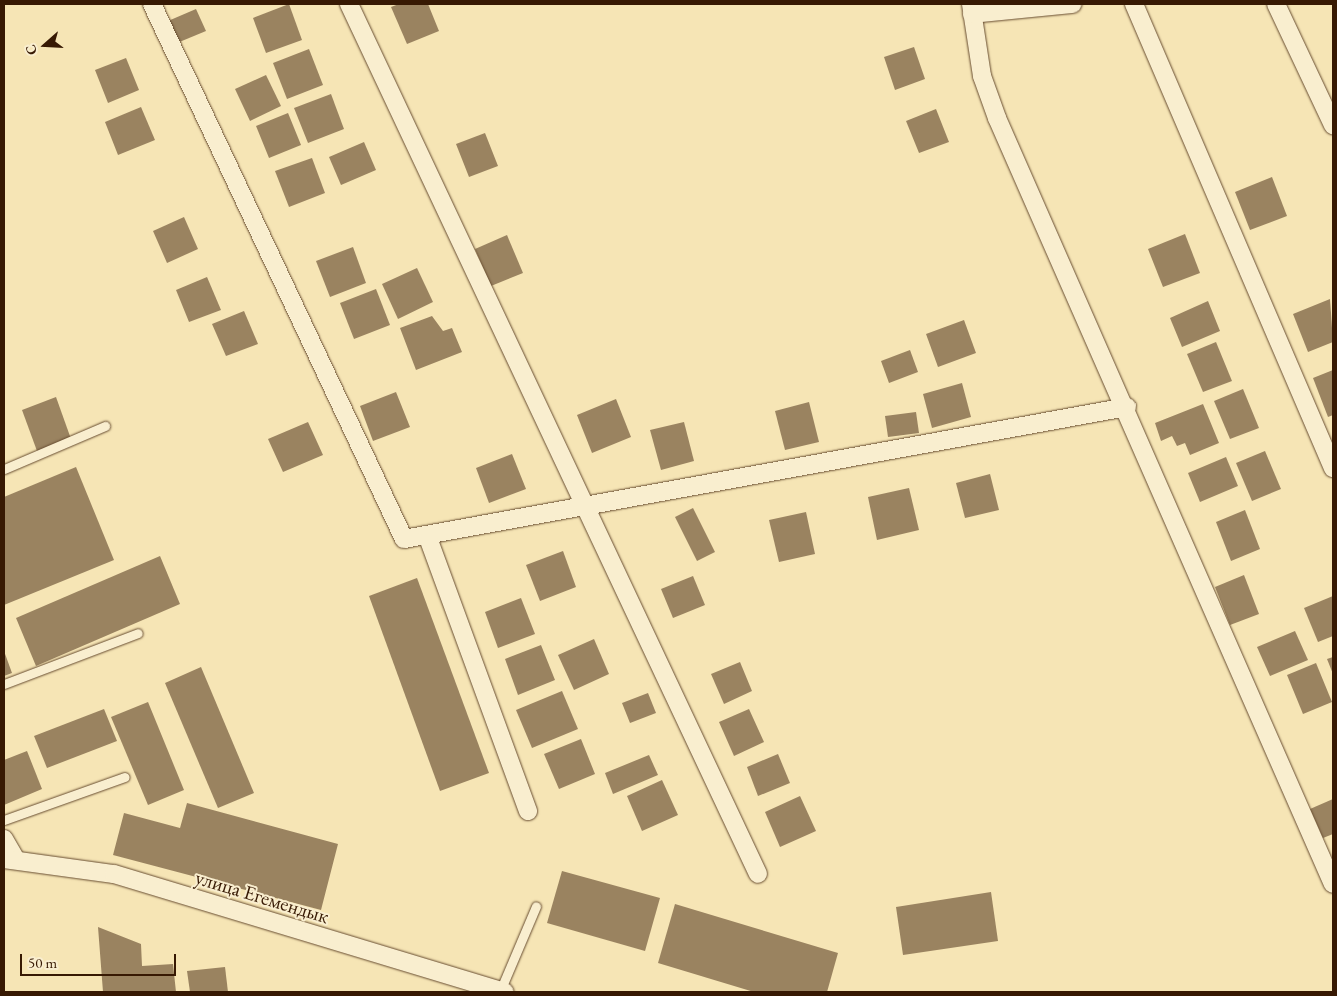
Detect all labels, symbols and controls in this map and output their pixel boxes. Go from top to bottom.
north arrow [20,20,70,70]
text: С [21,42,41,58]
street label: улица Егемендык [192,865,332,929]
scale bar [22,944,179,976]
text: 50 m [28,953,57,972]

